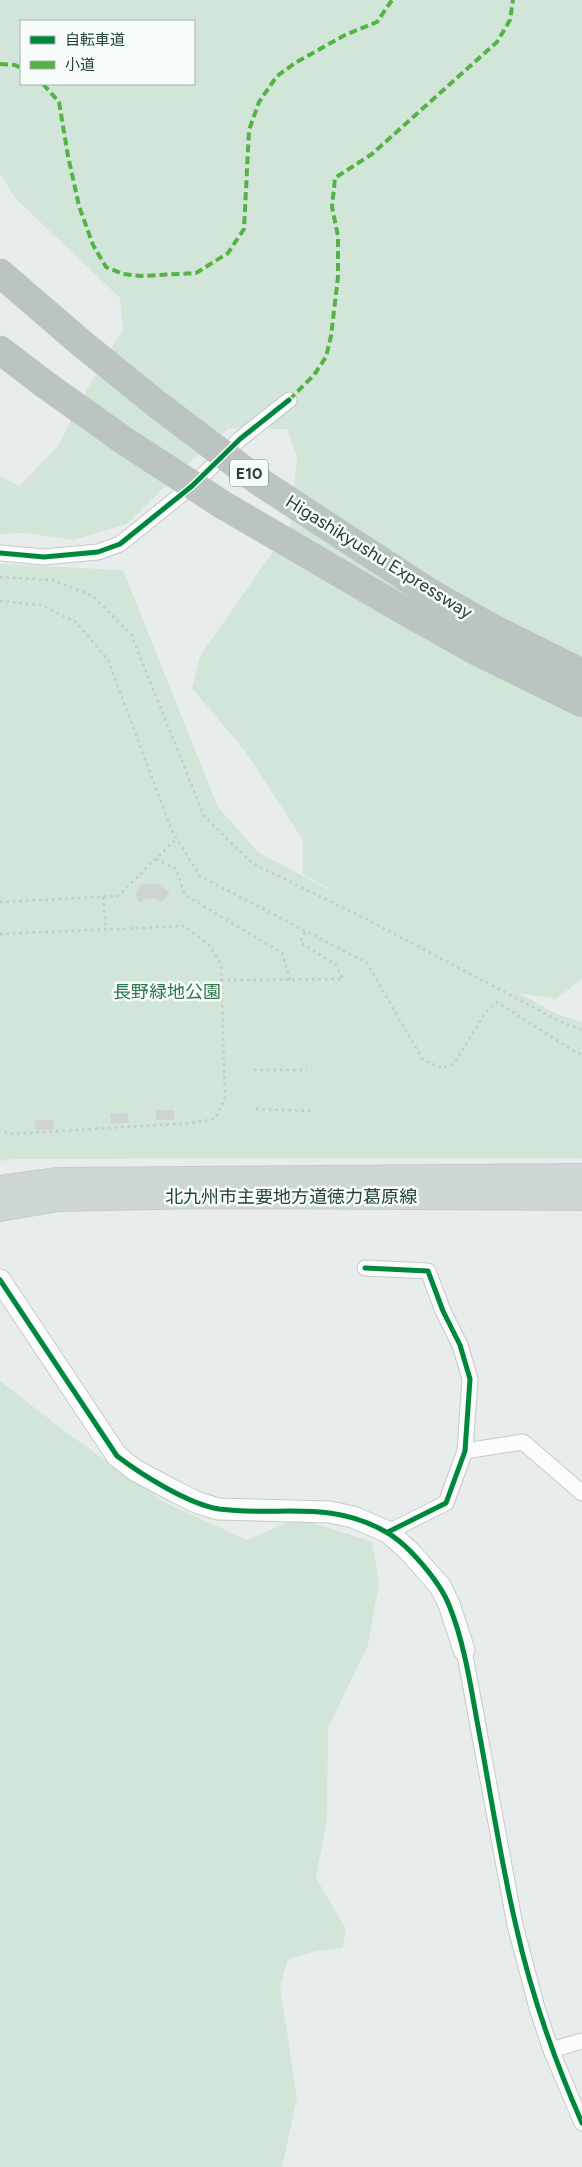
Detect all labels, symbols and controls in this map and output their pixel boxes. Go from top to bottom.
legend [20,20,195,85]
text: 自転車道 [65,31,125,49]
text: 小道 [65,56,95,74]
road number: E10 [230,459,268,486]
street label: Higashikyushu Expressway [282,490,477,624]
park label: 長野緑地公園 [113,981,221,1003]
street label: 北九州市主要地方道徳力葛原線 [165,1186,417,1208]

